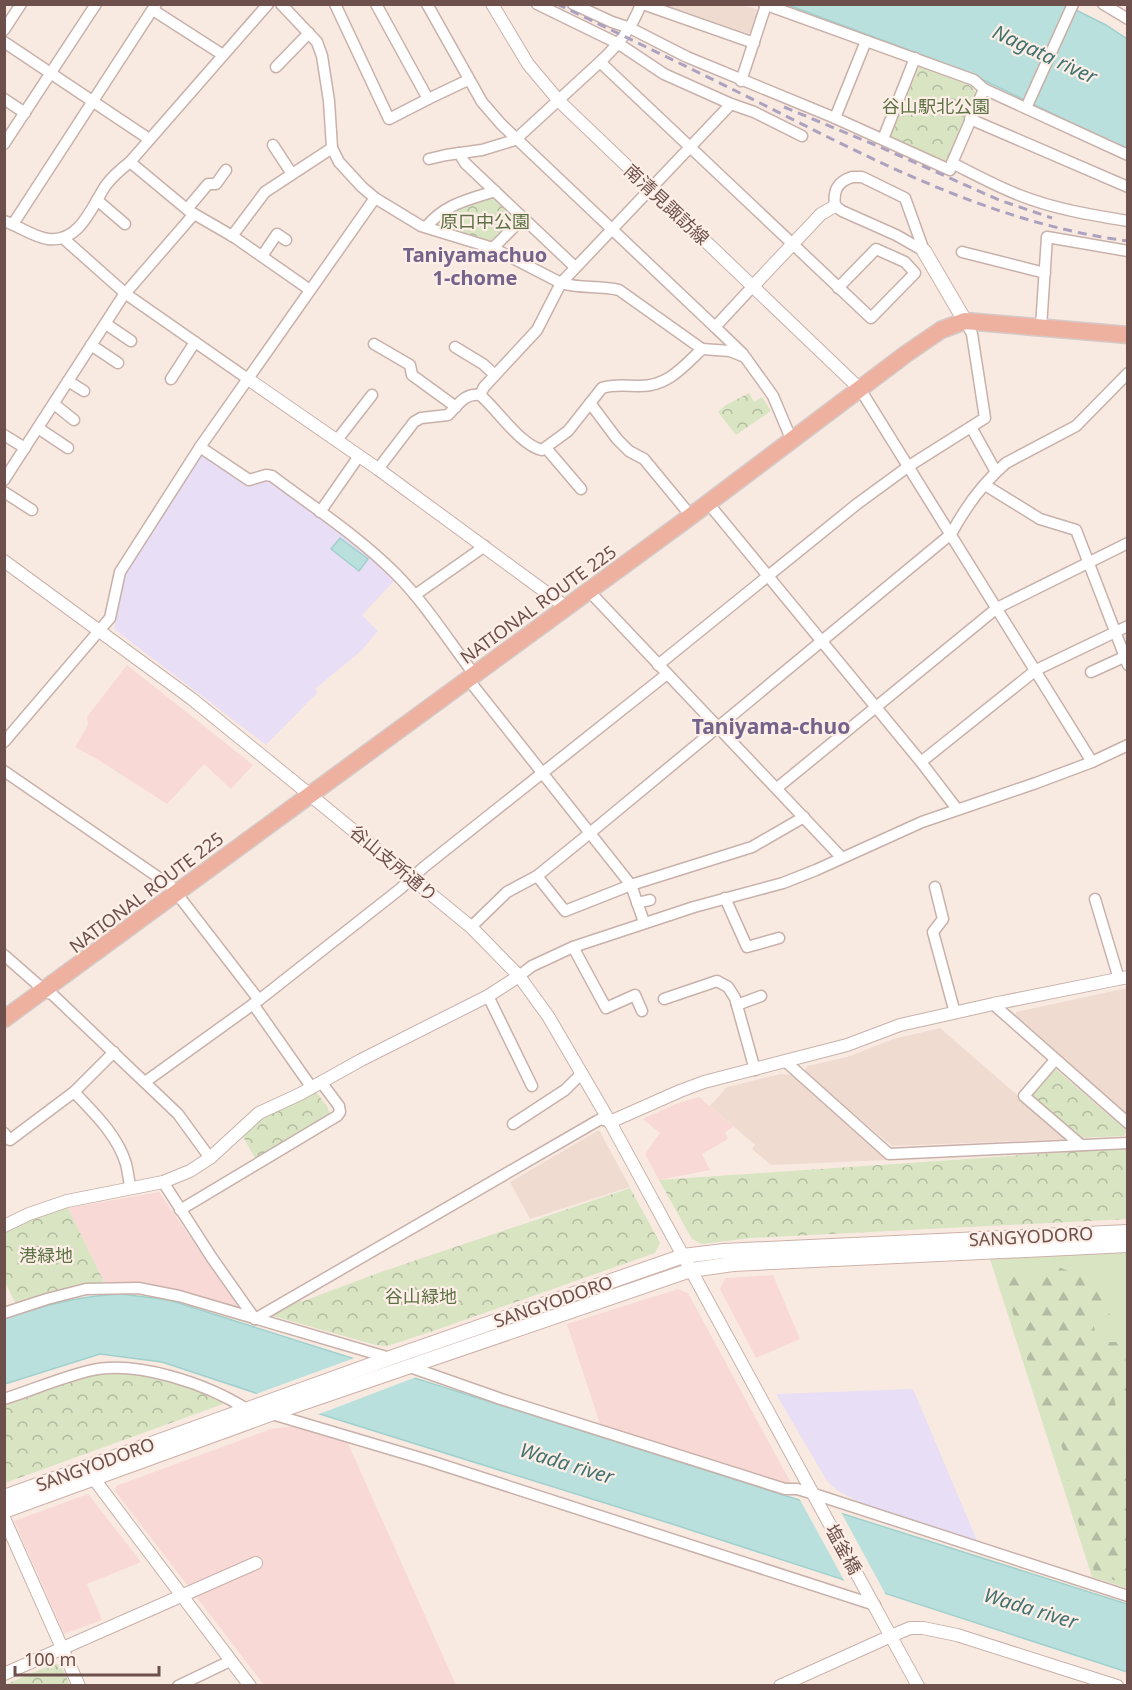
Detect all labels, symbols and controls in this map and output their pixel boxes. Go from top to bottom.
water label: Nagata river [989,18,1102,90]
park label: 谷山駅北公園 [882,94,990,118]
street label: 南清見諏訪線 [619,158,715,250]
park label: 原口中公園 [440,209,530,233]
district label: Taniyamachuo 1-chome [403,241,547,291]
street label: NATIONAL ROUTE 225 [455,539,621,669]
district label: Taniyama-chuo [692,712,850,740]
street label: 谷山支所通り [345,819,443,907]
street label: NATIONAL ROUTE 225 [64,826,228,958]
street label: SANGYODORO [968,1221,1094,1251]
park label: 港緑地 [19,1243,73,1267]
street label: SANGYODORO [490,1269,616,1333]
park label: 谷山緑地 [385,1284,457,1308]
street label: SANGYODORO [32,1431,158,1497]
water label: Wada river [517,1436,618,1490]
street label: 塩釜橋 [820,1520,868,1578]
water label: Wada river [981,1581,1082,1635]
scale bar [15,1639,159,1677]
text: 100 m [24,1647,76,1671]

